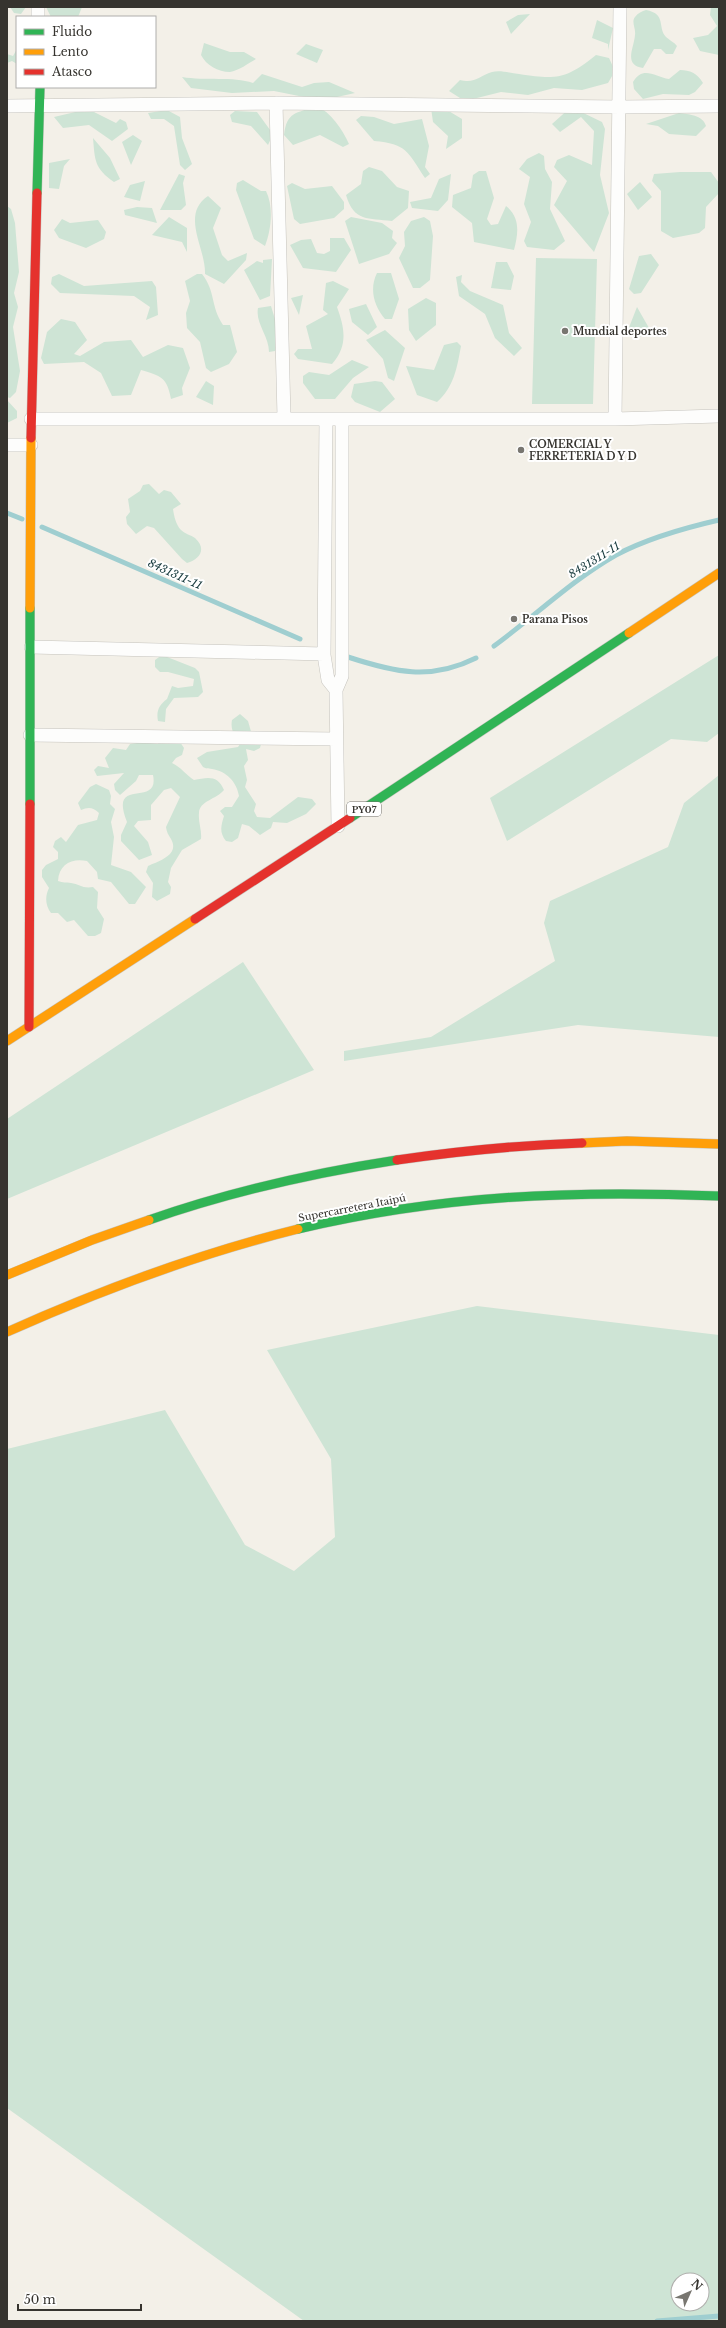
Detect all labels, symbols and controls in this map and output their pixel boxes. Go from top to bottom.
legend [16,16,156,88]
text: Fluido [52,24,92,39]
text: Lento [52,44,88,59]
text: Atasco [51,64,92,79]
place label: Mundial deportes [573,325,667,338]
marker: Mundial deportes [560,326,570,336]
place label: COMERCIAL Y FERRETERIA D Y D [529,438,637,463]
marker: COMERCIAL Y FERRETERIA D Y D [516,445,526,455]
water label: 8431311-11 [566,539,622,581]
water label: 8431311-11 [146,556,204,592]
place label: Parana Pisos [522,613,588,626]
marker: Parana Pisos [509,614,519,624]
road number: PY07 [347,802,381,816]
street label: Supercarretera Itaipú [297,1191,407,1225]
north arrow [670,2272,710,2312]
text: N [688,2276,706,2294]
scale bar [18,2286,141,2312]
text: 50 m [24,2292,56,2307]

